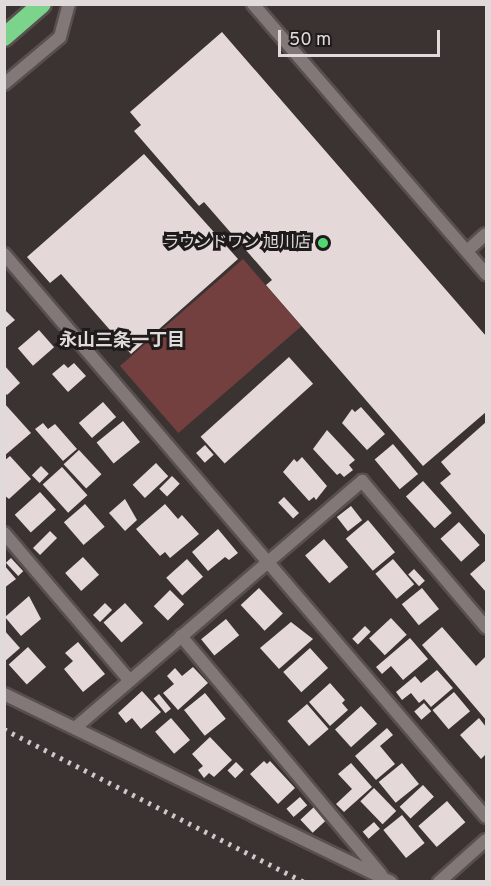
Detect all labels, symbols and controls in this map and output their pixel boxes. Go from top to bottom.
scale bar [281,18,443,56]
text: 50 m [289,29,331,52]
place label: ラウンドワン 旭川店 [163,233,311,253]
marker: ラウンドワン 旭川店 [316,236,330,250]
district label: 永山三条一丁目 [59,331,185,353]

